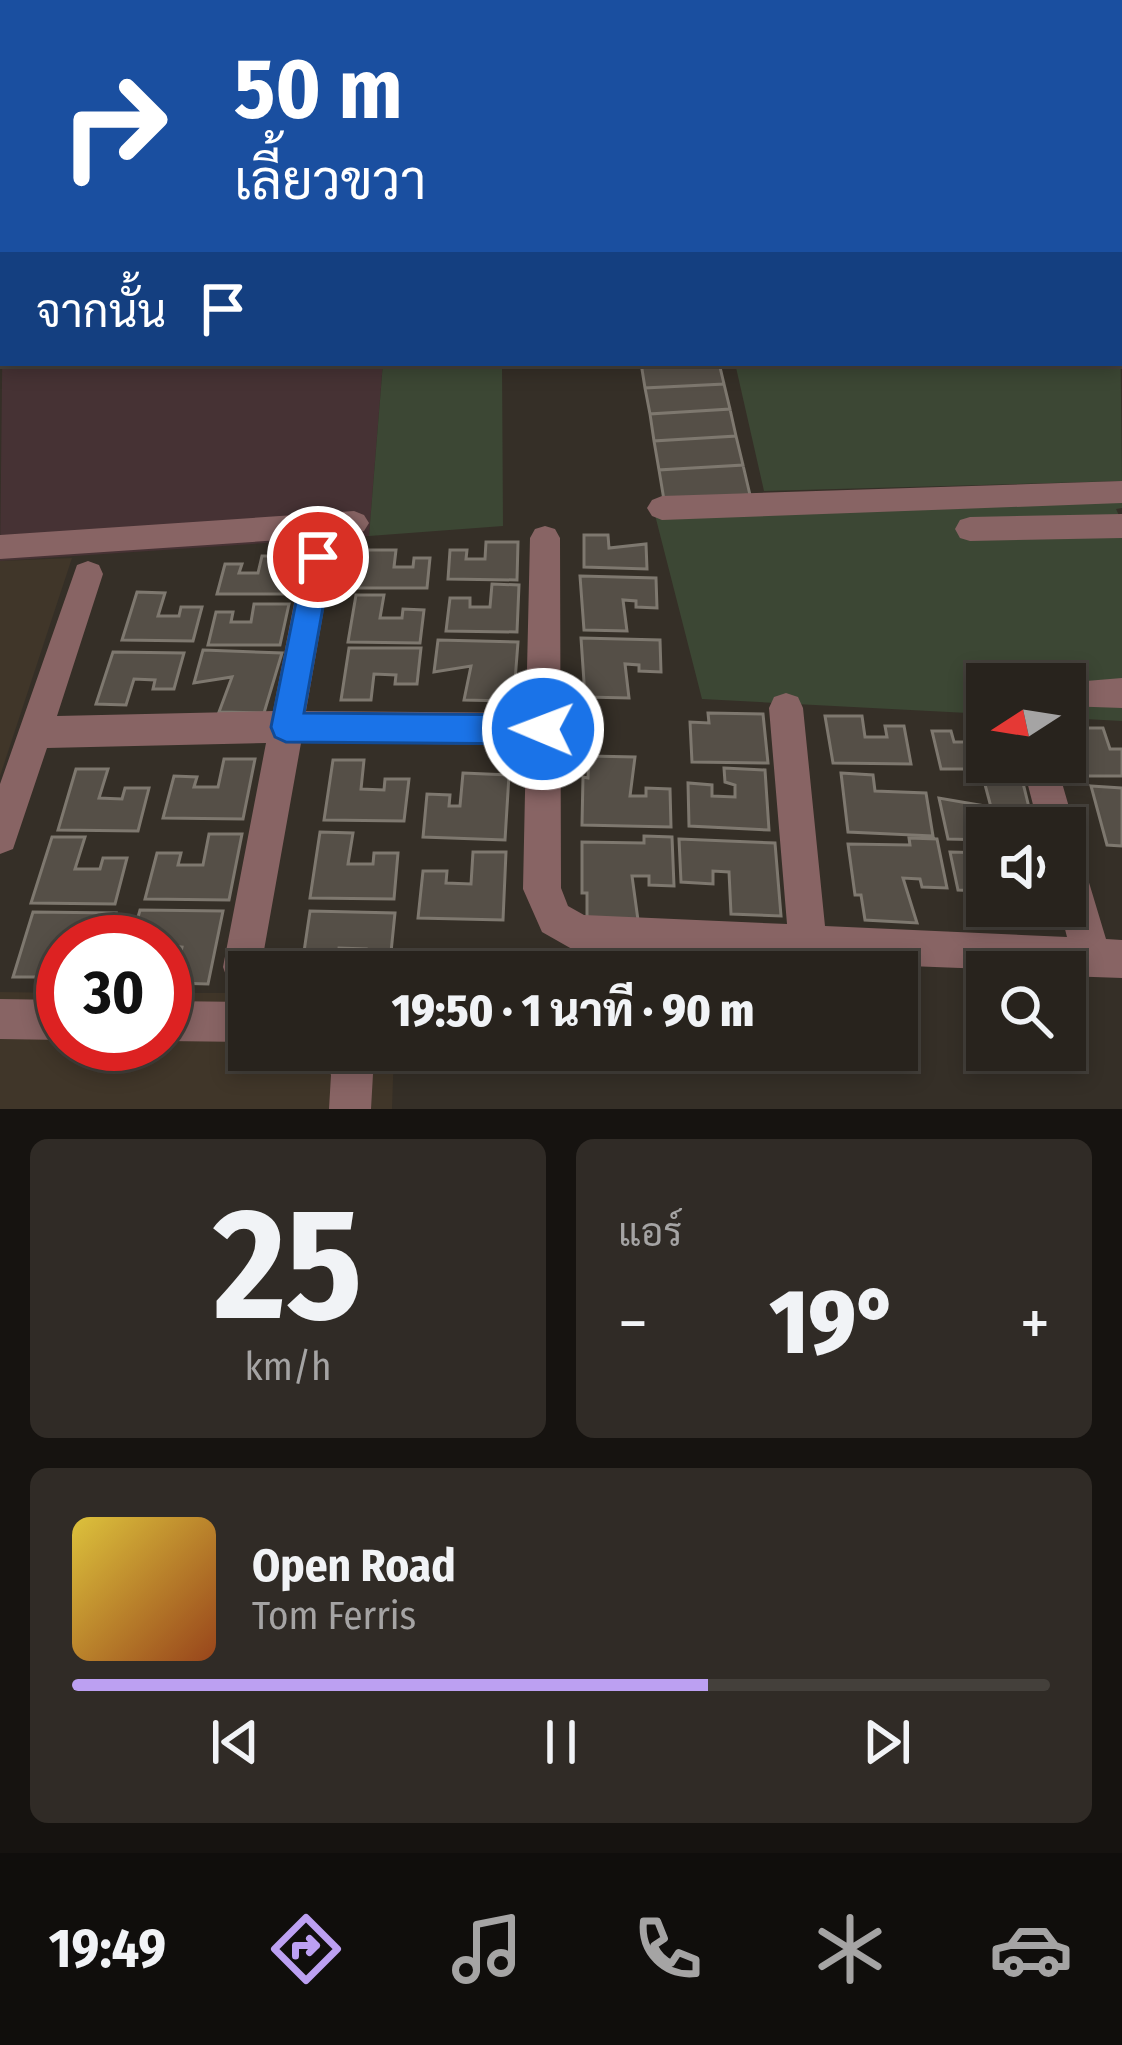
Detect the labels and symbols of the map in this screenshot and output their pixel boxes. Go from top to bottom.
pin [267,506,369,608]
north arrow [966,663,1086,783]
position arrow [480,666,606,792]
speed limit sign: 30 [36,915,192,1071]

